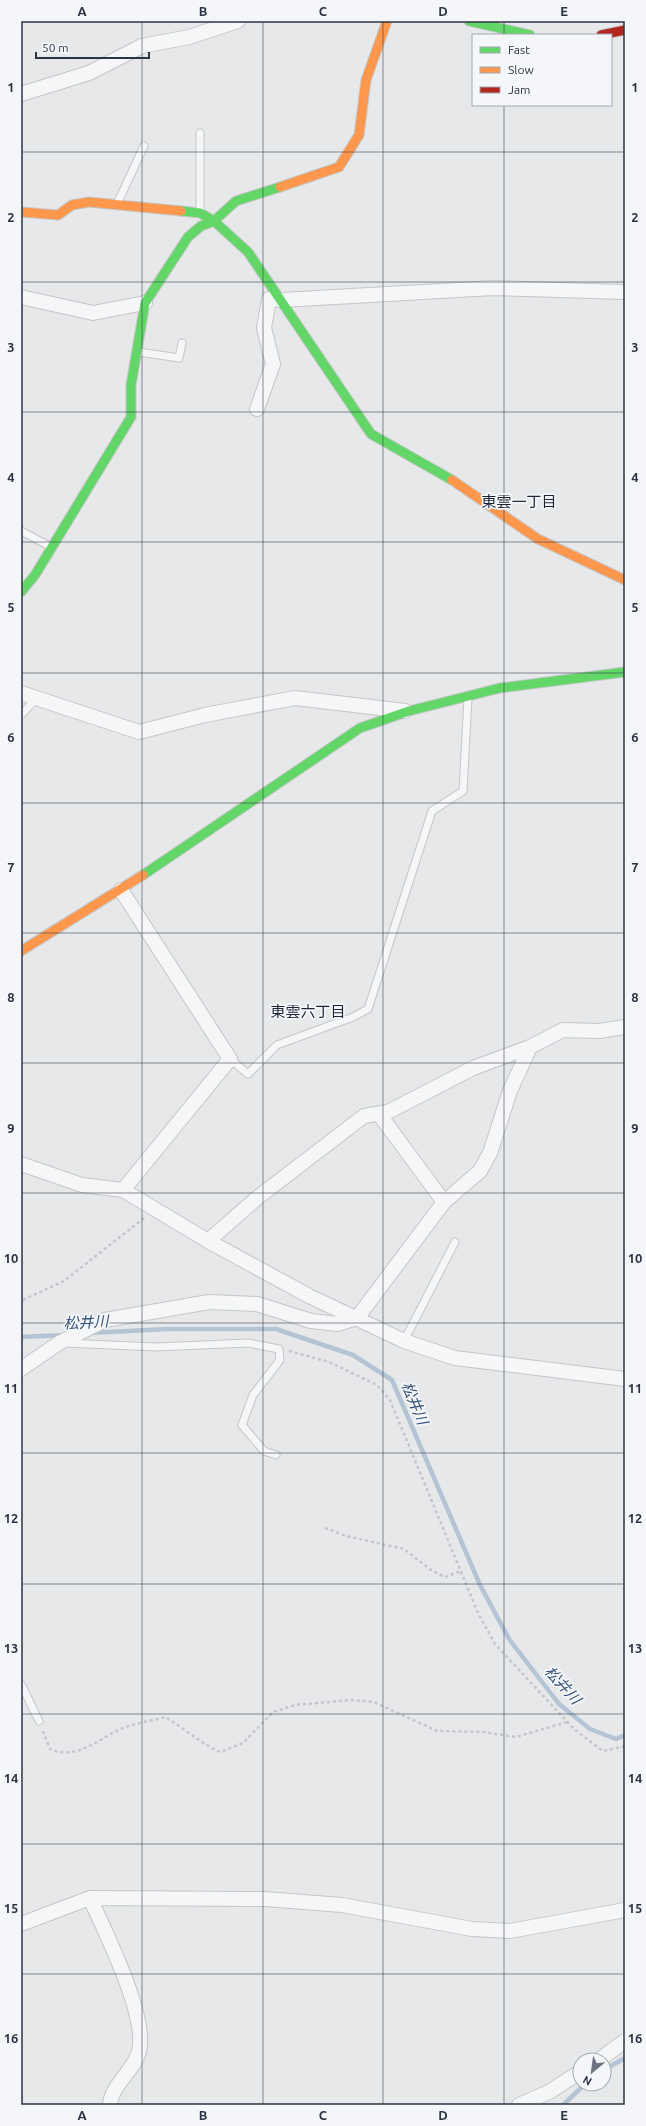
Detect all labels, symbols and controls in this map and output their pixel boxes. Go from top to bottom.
text: A [77,4,87,18]
text: B [199,4,208,18]
text: C [319,4,328,18]
text: D [438,4,448,18]
text: E [560,4,568,18]
scale bar [36,34,149,60]
legend [472,34,612,106]
text: 50 m [42,41,69,54]
text: Fast [508,43,530,56]
text: Slow [508,63,534,76]
text: 1 [7,80,15,94]
text: 1 [631,80,639,94]
text: Jam [508,83,530,96]
text: 2 [7,210,15,224]
text: 2 [631,210,639,224]
text: 3 [7,340,15,354]
text: 3 [631,340,639,354]
text: 4 [7,470,15,484]
text: 4 [631,470,639,484]
district label: 東雲一丁目 [481,493,557,510]
text: 5 [7,600,15,614]
text: 5 [631,600,639,614]
text: 6 [7,730,15,744]
text: 6 [631,730,639,744]
text: 7 [7,860,15,874]
text: 7 [631,860,639,874]
text: 8 [7,990,15,1004]
text: 8 [631,990,639,1004]
district label: 東雲六丁目 [270,1003,346,1020]
text: 9 [7,1121,15,1135]
text: 9 [631,1121,639,1135]
text: 10 [4,1251,18,1265]
text: 10 [628,1251,642,1265]
water label: 松井川 [63,1312,111,1332]
water label: 松井川 [398,1379,432,1429]
text: 11 [4,1381,18,1395]
text: 11 [628,1381,642,1395]
text: 12 [4,1511,18,1525]
text: 12 [628,1511,642,1525]
text: 13 [4,1641,18,1655]
text: 13 [628,1641,642,1655]
water label: 松井川 [542,1663,586,1709]
text: 14 [4,1771,18,1785]
text: 14 [628,1771,642,1785]
text: 15 [4,1901,18,1915]
text: 15 [628,1901,642,1915]
text: 16 [4,2031,18,2045]
text: 16 [628,2031,642,2045]
north arrow [572,2052,612,2092]
text: N [581,2074,594,2088]
text: A [77,2108,87,2122]
text: B [199,2108,208,2122]
text: C [319,2108,328,2122]
text: D [438,2108,448,2122]
text: E [560,2108,568,2122]

